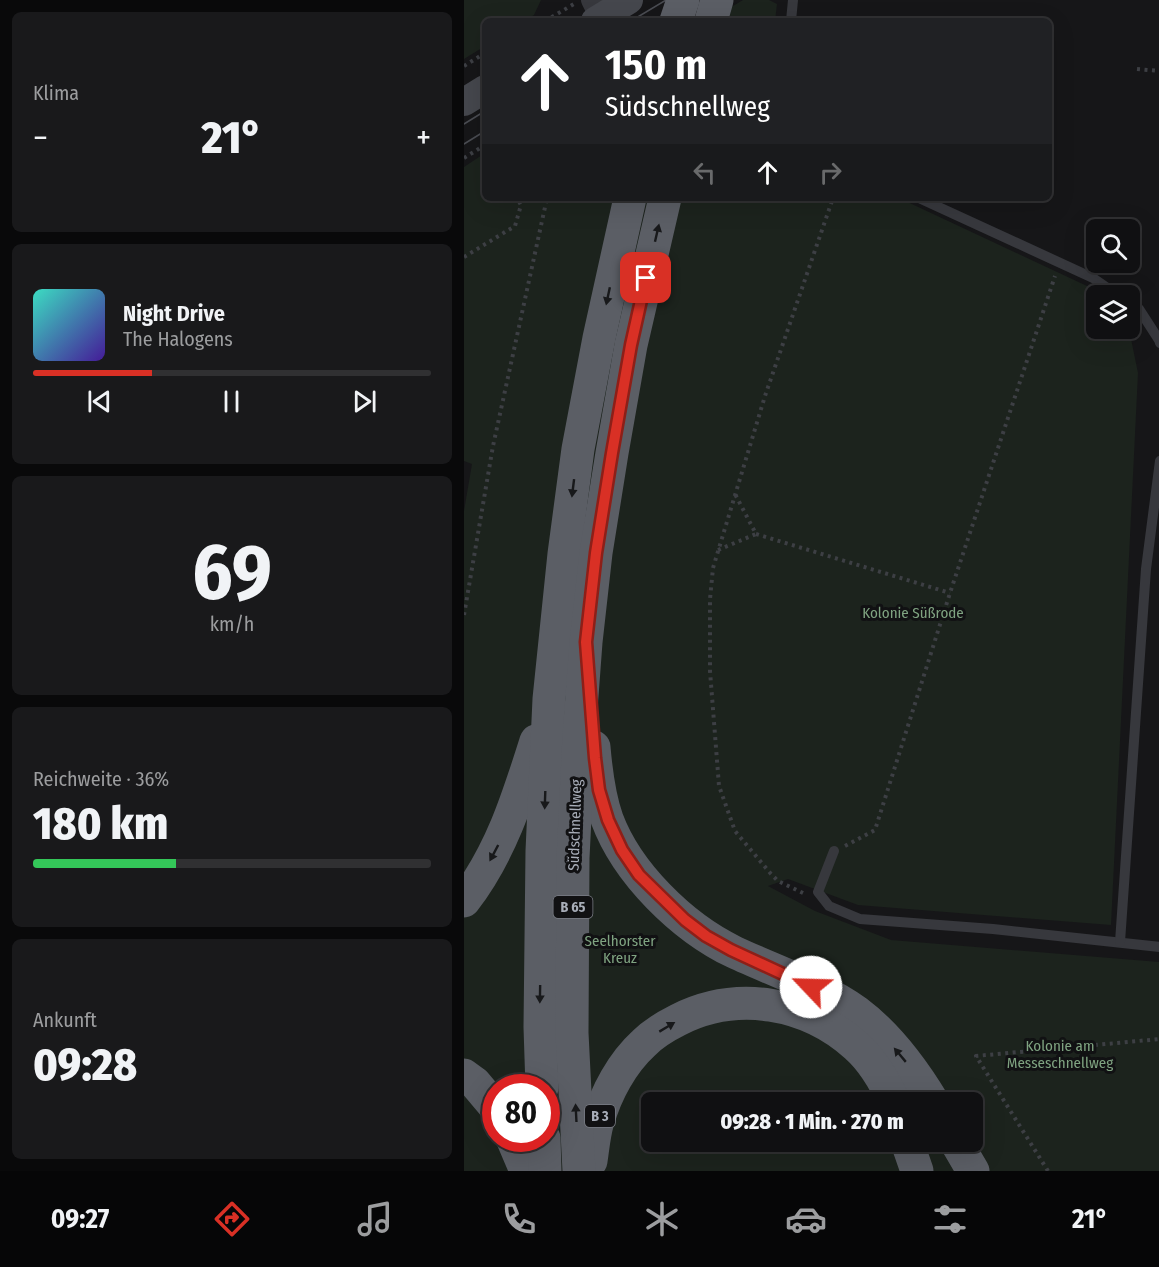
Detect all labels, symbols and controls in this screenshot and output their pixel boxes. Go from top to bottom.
text: 150 m [605,40,707,90]
icon: ahead [506,42,584,120]
text: Klima [33,81,79,105]
text: Südschnellweg [605,91,770,123]
text: 21° [201,111,262,165]
text: − [33,118,48,158]
text: + [416,118,431,158]
icon: left [688,156,721,189]
icon: ahead [751,156,784,189]
icon: right [814,156,847,189]
map controls [1086,219,1140,339]
button: search [1086,219,1140,273]
one-way arrow [652,224,662,242]
pin [620,252,671,303]
icon: arrive [629,261,662,294]
button: layers [1086,285,1140,339]
one-way arrow [602,287,612,305]
text: Night Drive [123,300,225,327]
text: The Halogens [123,327,233,351]
icon: previous [83,385,116,418]
icon: pause [215,385,248,418]
icon: next [348,385,381,418]
one-way arrow [568,478,577,497]
text: 69 [192,526,272,620]
park label: Kolonie Süßrode [862,604,964,622]
text: km/h [210,612,254,636]
text: Reichweite · 36% [33,767,169,791]
street label: Südschnellweg [564,779,586,871]
one-way arrow [540,790,549,809]
text: 180 km [33,797,168,851]
one-way arrow [489,845,499,862]
road number: B 65 [554,896,592,918]
park label: Seelhorster Kreuz [585,932,656,967]
position arrow [779,955,843,1019]
one-way arrow [535,985,545,1004]
text: Ankunft [33,1008,97,1032]
one-way arrow [659,1022,675,1033]
park label: Kolonie am Messeschnellweg [1007,1037,1113,1072]
text: 09:28 [33,1038,137,1092]
one-way arrow [894,1048,907,1063]
speed limit sign: 80 [482,1074,560,1152]
one-way arrow [571,1103,580,1122]
road number: B 3 [585,1105,615,1127]
text: 09:28 · 1 Min. · 270 m [720,1108,904,1135]
icon: directions [211,1198,253,1240]
icon: music [354,1198,396,1240]
icon: phone [498,1198,540,1240]
icon: climate [641,1198,683,1240]
icon: car [785,1198,827,1240]
icon: filters [929,1198,971,1240]
text: 09:27 [51,1203,109,1235]
text: 21° [1072,1203,1108,1235]

